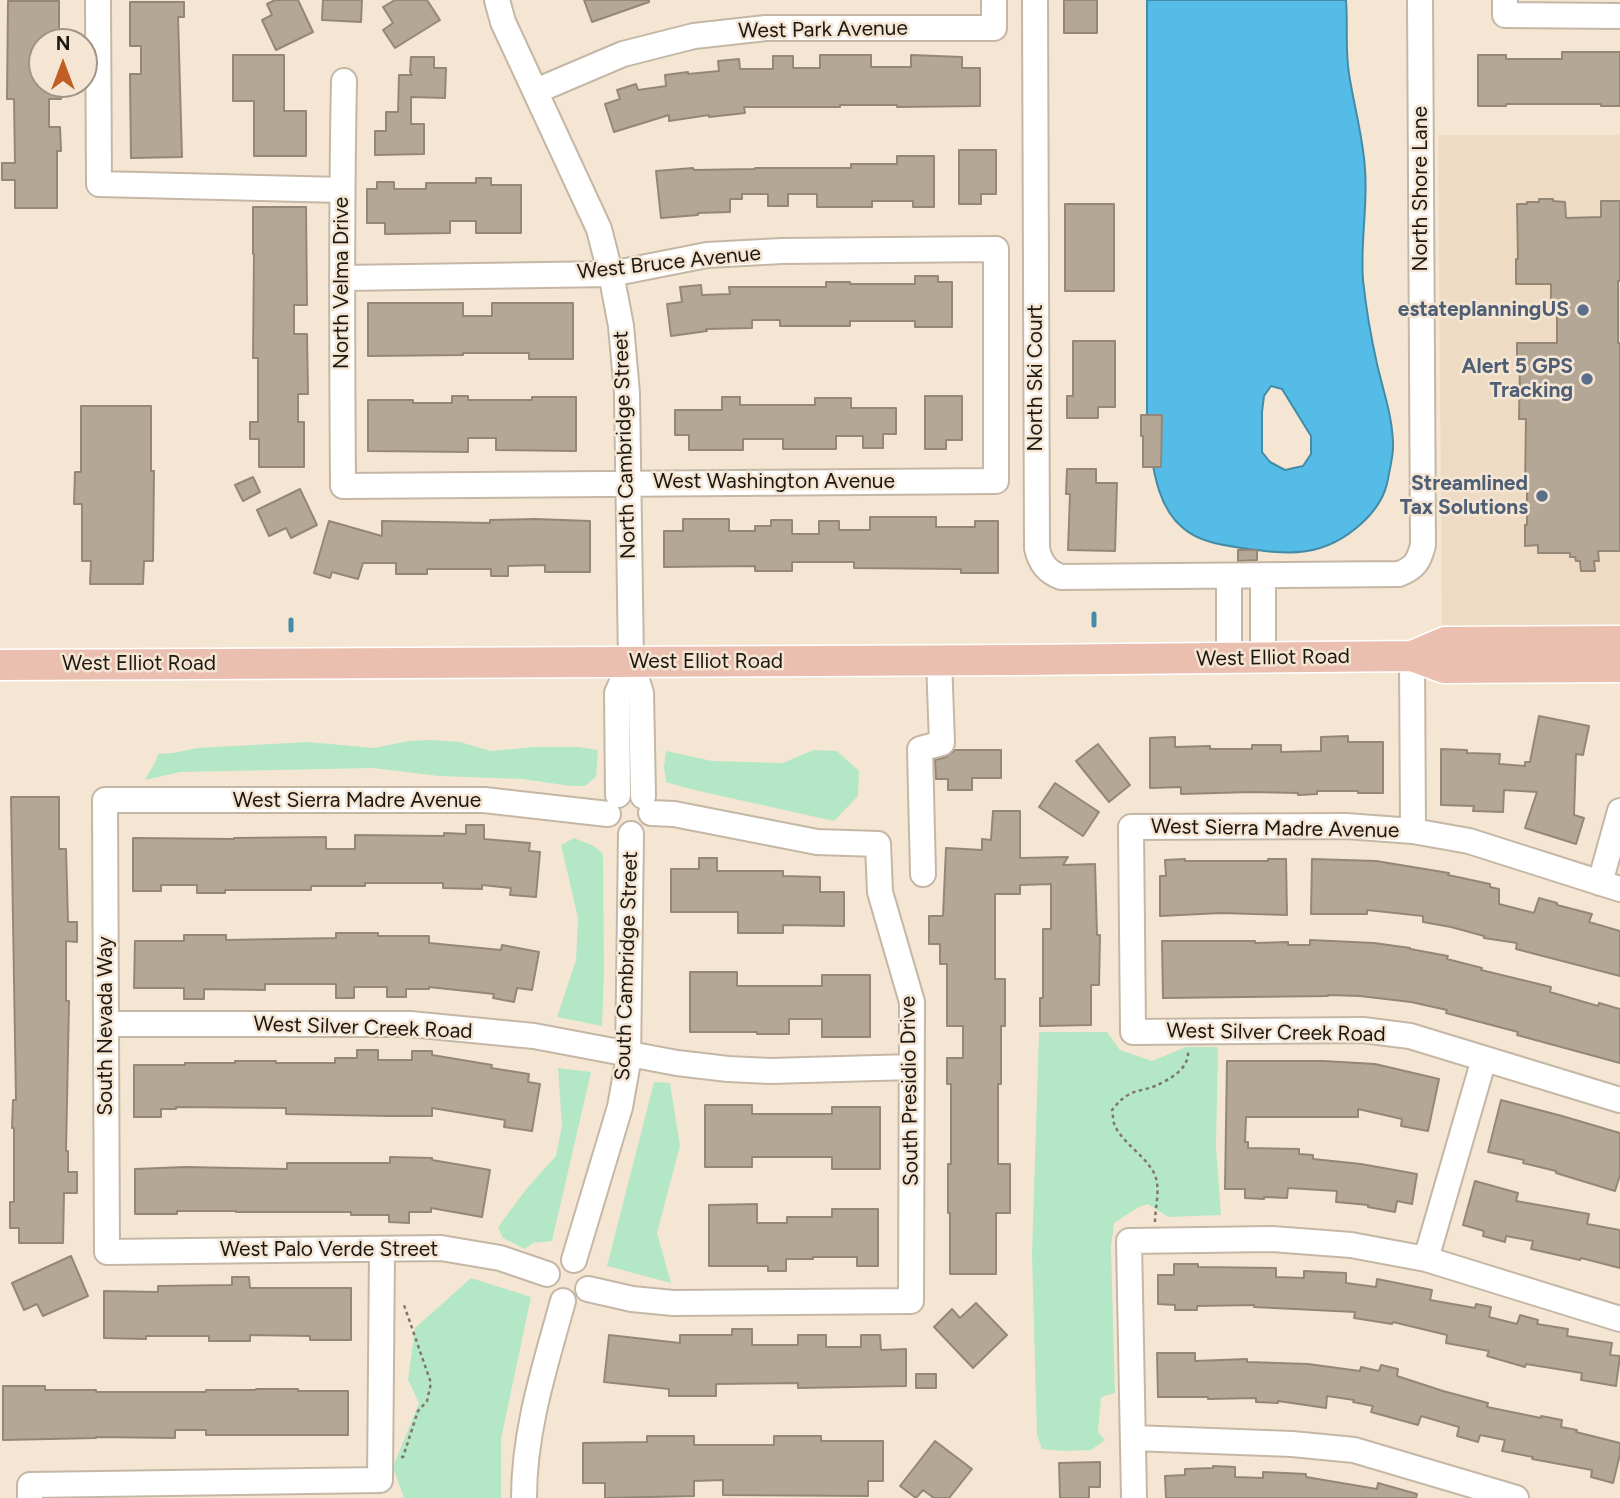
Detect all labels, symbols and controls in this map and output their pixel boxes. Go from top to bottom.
street label: West Park Avenue [738,16,908,44]
north arrow [28,28,98,98]
text: N [56,32,70,55]
street label: North Shore Lane [1408,106,1434,272]
street label: North Velma Drive [329,197,355,369]
street label: West Bruce Avenue [576,241,762,285]
place label: estateplanningUS [1398,297,1569,323]
marker: estateplanningUS [1575,302,1591,318]
street label: North Ski Court [1023,304,1049,452]
street label: North Cambridge Street [608,330,642,560]
place label: Alert 5 GPS Tracking [1462,354,1573,404]
marker: Alert 5 GPS Tracking [1579,371,1595,387]
street label: West Washington Avenue [653,469,895,495]
place label: Streamlined Tax Solutions [1400,471,1528,521]
marker: Streamlined Tax Solutions [1534,488,1550,504]
street label: West Elliot Road [1196,644,1350,672]
street label: West Elliot Road [629,649,783,675]
street label: West Elliot Road [62,651,216,677]
street label: West Sierra Madre Avenue [233,788,481,814]
street label: West Sierra Madre Avenue [1151,814,1399,844]
street label: South Cambridge Street [610,851,644,1081]
street label: South Nevada Way [93,936,119,1116]
street label: South Presidio Drive [896,996,924,1186]
street label: West Silver Creek Road [253,1012,473,1044]
street label: West Silver Creek Road [1166,1018,1386,1048]
street label: West Palo Verde Street [220,1237,438,1263]

